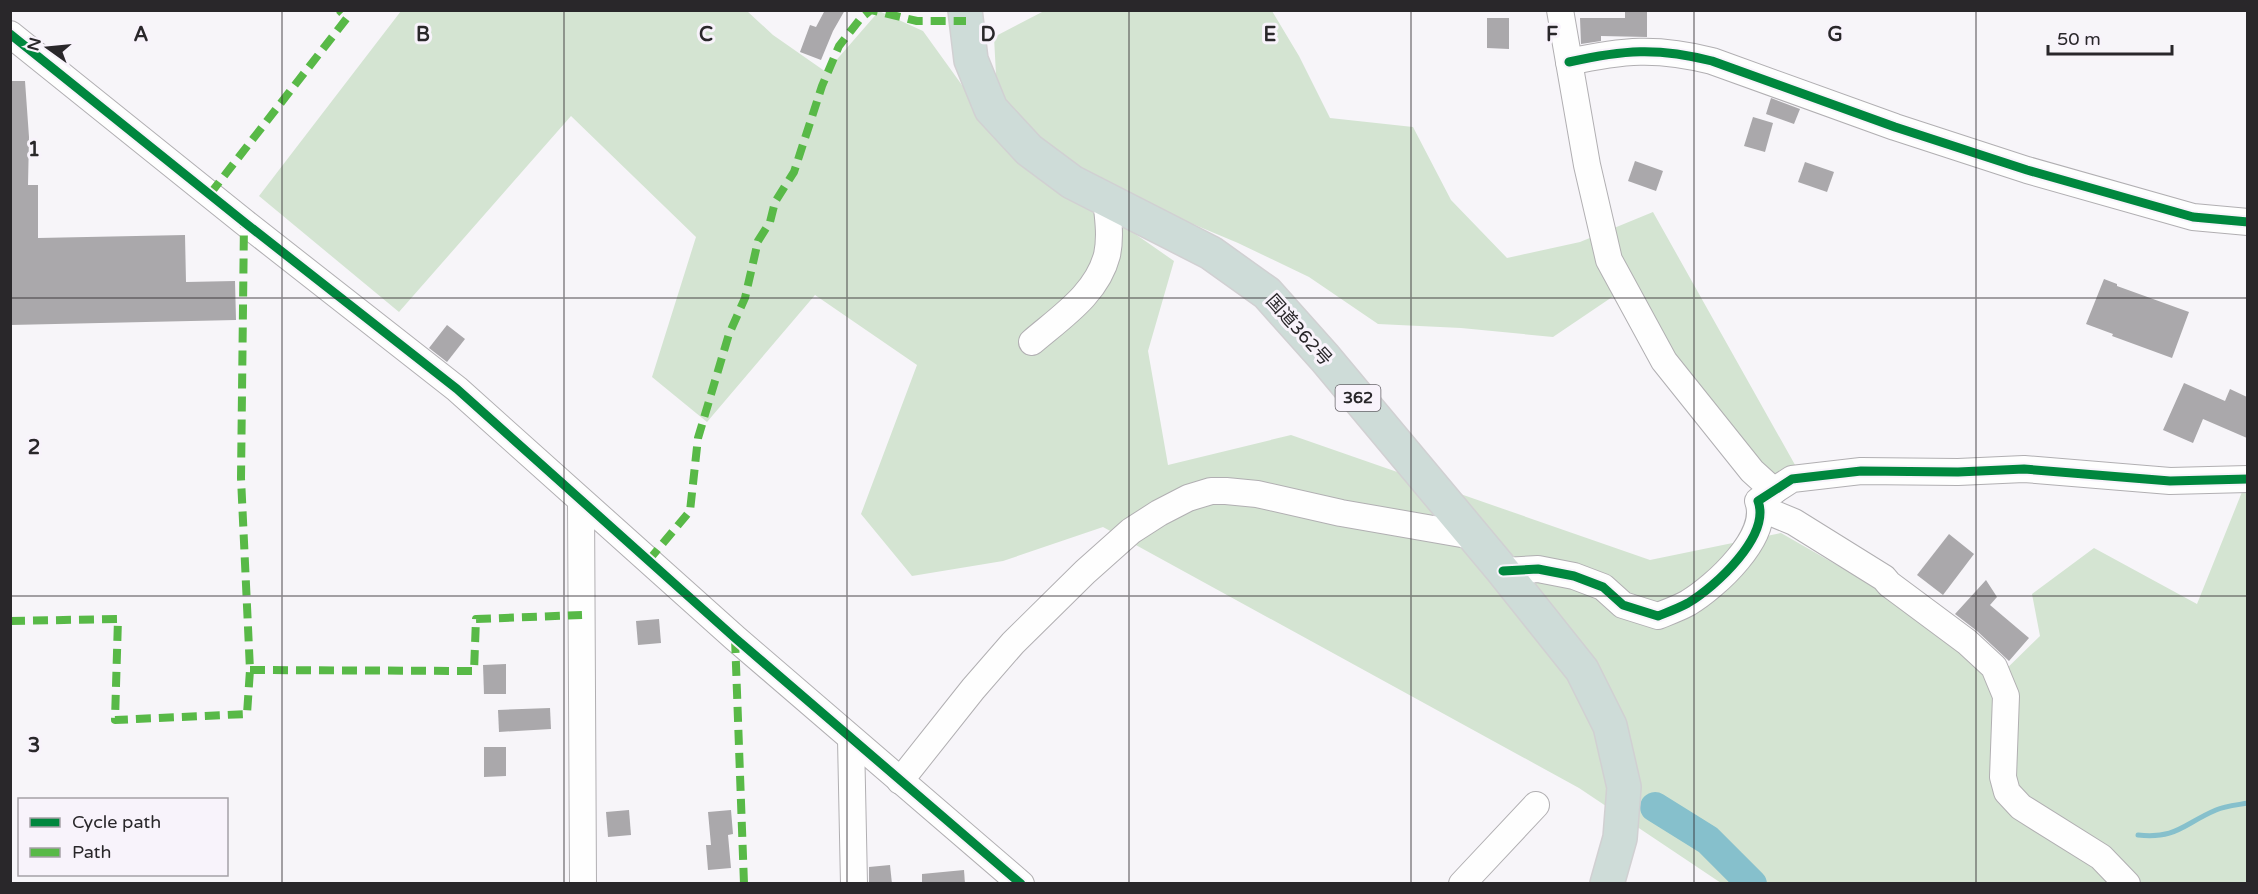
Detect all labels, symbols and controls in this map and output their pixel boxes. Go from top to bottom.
north arrow [18,18,78,78]
scale bar [2048,18,2172,56]
text: A [134,23,149,47]
text: B [416,23,430,47]
text: C [699,23,713,47]
text: D [980,23,996,47]
text: E [1264,23,1277,47]
text: F [1546,23,1558,47]
text: G [1827,23,1843,47]
text: 50 m [2057,28,2101,50]
text: N [23,36,46,53]
text: 1 [28,138,40,162]
street label: 国道362号 [1261,290,1337,370]
road number: 362 [1336,385,1380,411]
text: 2 [28,436,40,460]
text: 3 [28,734,40,758]
legend [18,798,228,876]
text: Cycle path [72,811,161,833]
text: Path [72,841,111,863]

